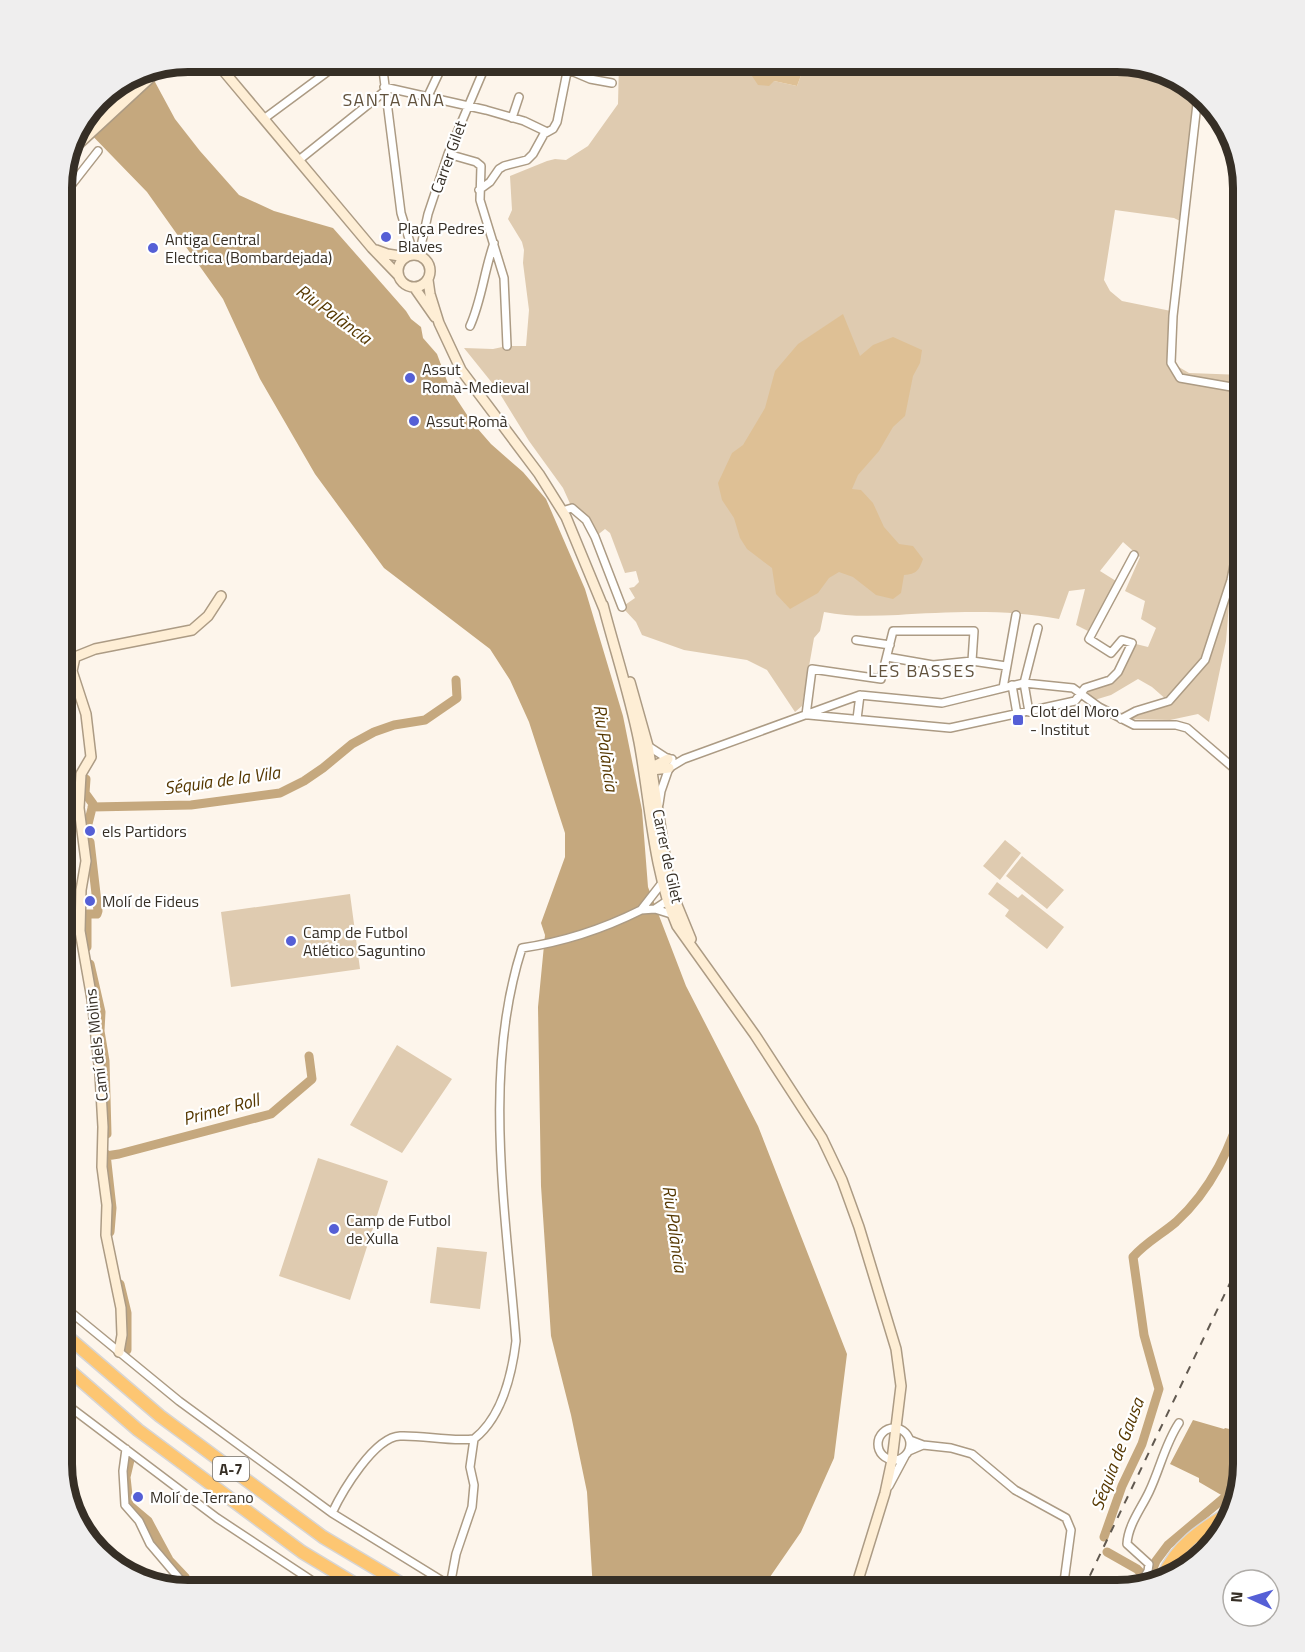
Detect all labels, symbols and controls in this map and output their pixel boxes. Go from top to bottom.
district label: SANTA ANA [343,86,445,113]
street label: Carrer Gilet [424,117,472,197]
place label: Plaça Pedres Blaves [398,216,485,258]
place label: Antiga Central Electrica (Bombardejada) [165,227,332,269]
marker: Plaça Pedres Blaves [379,230,393,244]
marker: Antiga Central Electrica (Bombardejada) [146,241,160,255]
water label: Riu Palància [291,277,378,351]
place label: Assut Romà-Medieval [422,357,529,399]
marker: Assut Romà-Medieval [403,371,417,385]
place label: Assut Romà [426,409,508,433]
marker: Assut Romà [407,414,421,428]
district label: LES BASSES [868,657,976,684]
place label: Clot del Moro - Institut [1030,699,1119,741]
water label: Riu Palància [587,703,626,794]
marker: Clot del Moro - Institut [1011,713,1025,727]
water label: Séquia de la Vila [162,758,282,801]
street label: Carrer de Gilet [646,807,690,906]
place label: els Partidors [102,819,187,843]
marker: els Partidors [83,824,97,838]
place label: Molí de Fideus [102,889,199,913]
marker: Molí de Fideus [83,894,97,908]
place label: Camp de Futbol Atlético Saguntino [303,920,426,962]
marker: Camp de Futbol Atlético Saguntino [284,934,298,948]
street label: Camí dels Molins [78,987,114,1103]
water label: Primer Roll [180,1085,264,1132]
water label: Riu Palància [656,1184,695,1275]
place label: Camp de Futbol de Xulla [346,1208,451,1250]
marker: Camp de Futbol de Xulla [327,1222,341,1236]
water label: Séquia de Gausa [1083,1393,1151,1514]
road number: A-7 [213,1457,249,1481]
place label: Molí de Terrano [150,1485,254,1509]
marker: Molí de Terrano [131,1490,145,1504]
north arrow [1221,1568,1281,1628]
text: N [1224,1591,1248,1603]

